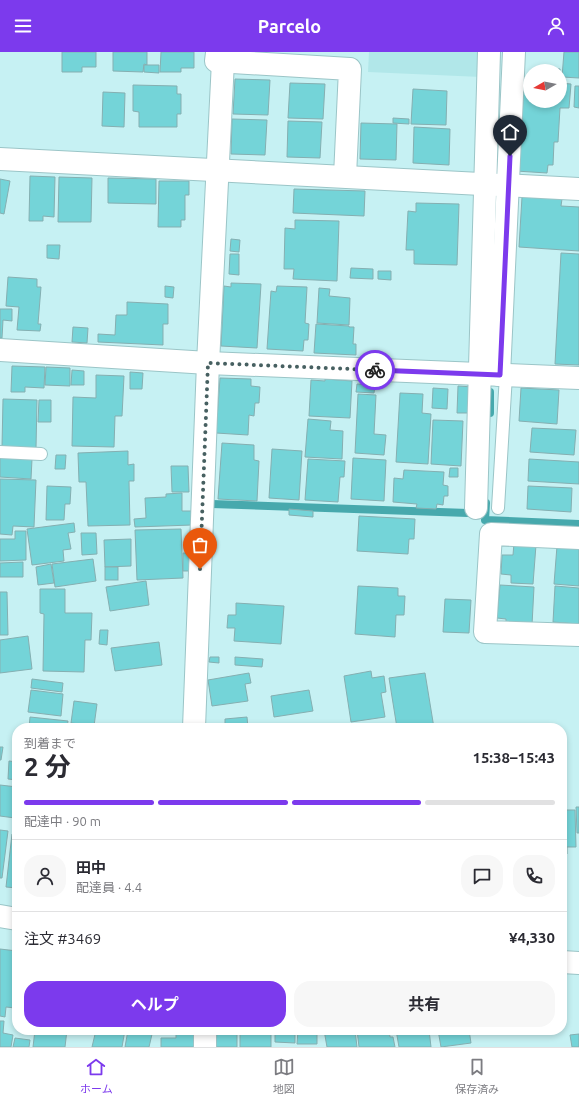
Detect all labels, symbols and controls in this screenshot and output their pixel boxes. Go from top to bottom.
icon: menu [12,15,34,37]
icon: person [545,15,567,37]
text: Parcelo [258,16,321,36]
north arrow [523,64,567,108]
map controls [523,64,567,108]
pin [493,115,527,156]
icon: home [499,121,521,143]
courier [355,350,395,390]
icon: bike [364,359,386,381]
pin [183,528,217,569]
icon: bag [189,534,211,556]
text: 到着まで [24,736,76,750]
text: 15:38–15:43 [472,749,555,766]
text: 2 分 [24,752,71,781]
text: 配達中 · 90 m [24,814,101,828]
button: person [24,855,66,897]
button: chat [461,855,503,897]
button: phone [513,855,555,897]
text: 田中 [76,859,106,876]
text: 配達員 · 4.4 [76,880,142,894]
text: ¥4,330 [509,929,555,946]
text: 注文 #3469 [24,930,101,947]
button: ヘルプ [24,981,286,1027]
button: 共有 [294,981,555,1027]
tab: ホーム [80,1056,113,1096]
tab: 地図 [273,1056,295,1096]
tab: 保存済み [455,1056,499,1096]

